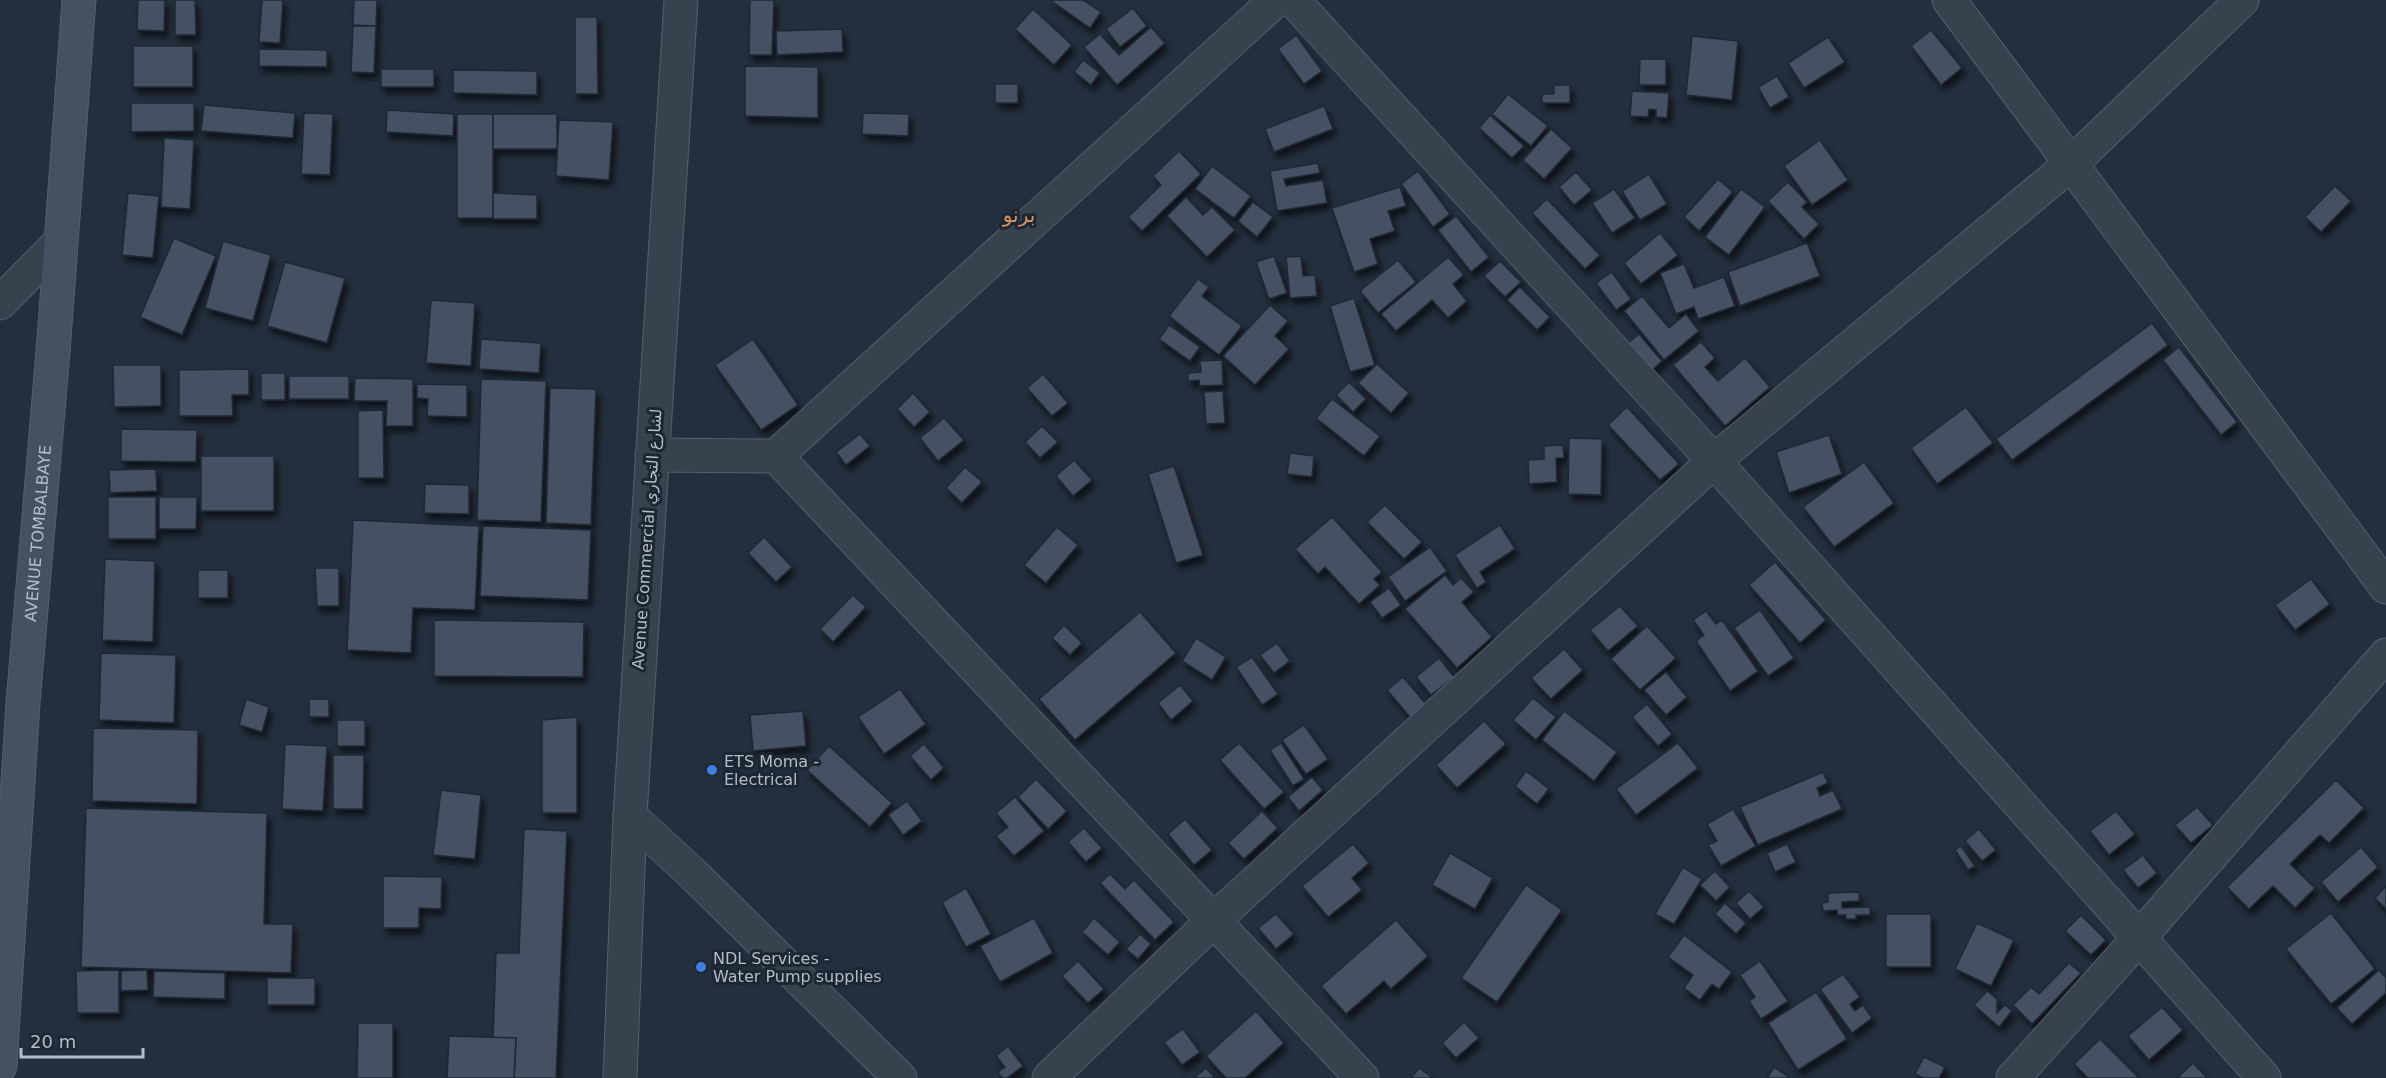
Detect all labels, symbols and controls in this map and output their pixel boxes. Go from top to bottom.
district label: برنو [1002,203,1035,227]
street label: Avenue Commercial لشارع التجاري [628,408,667,670]
street label: AVENUE TOMBALBAYE [20,444,55,623]
place label: ETS Moma - Electrical [724,752,819,789]
marker: ETS Moma - Electrical [705,763,719,777]
place label: NDL Services - Water Pump supplies [713,949,882,986]
marker: NDL Services - Water Pump supplies [694,960,708,974]
scale bar [21,1021,142,1059]
text: 20 m [30,1031,76,1052]

